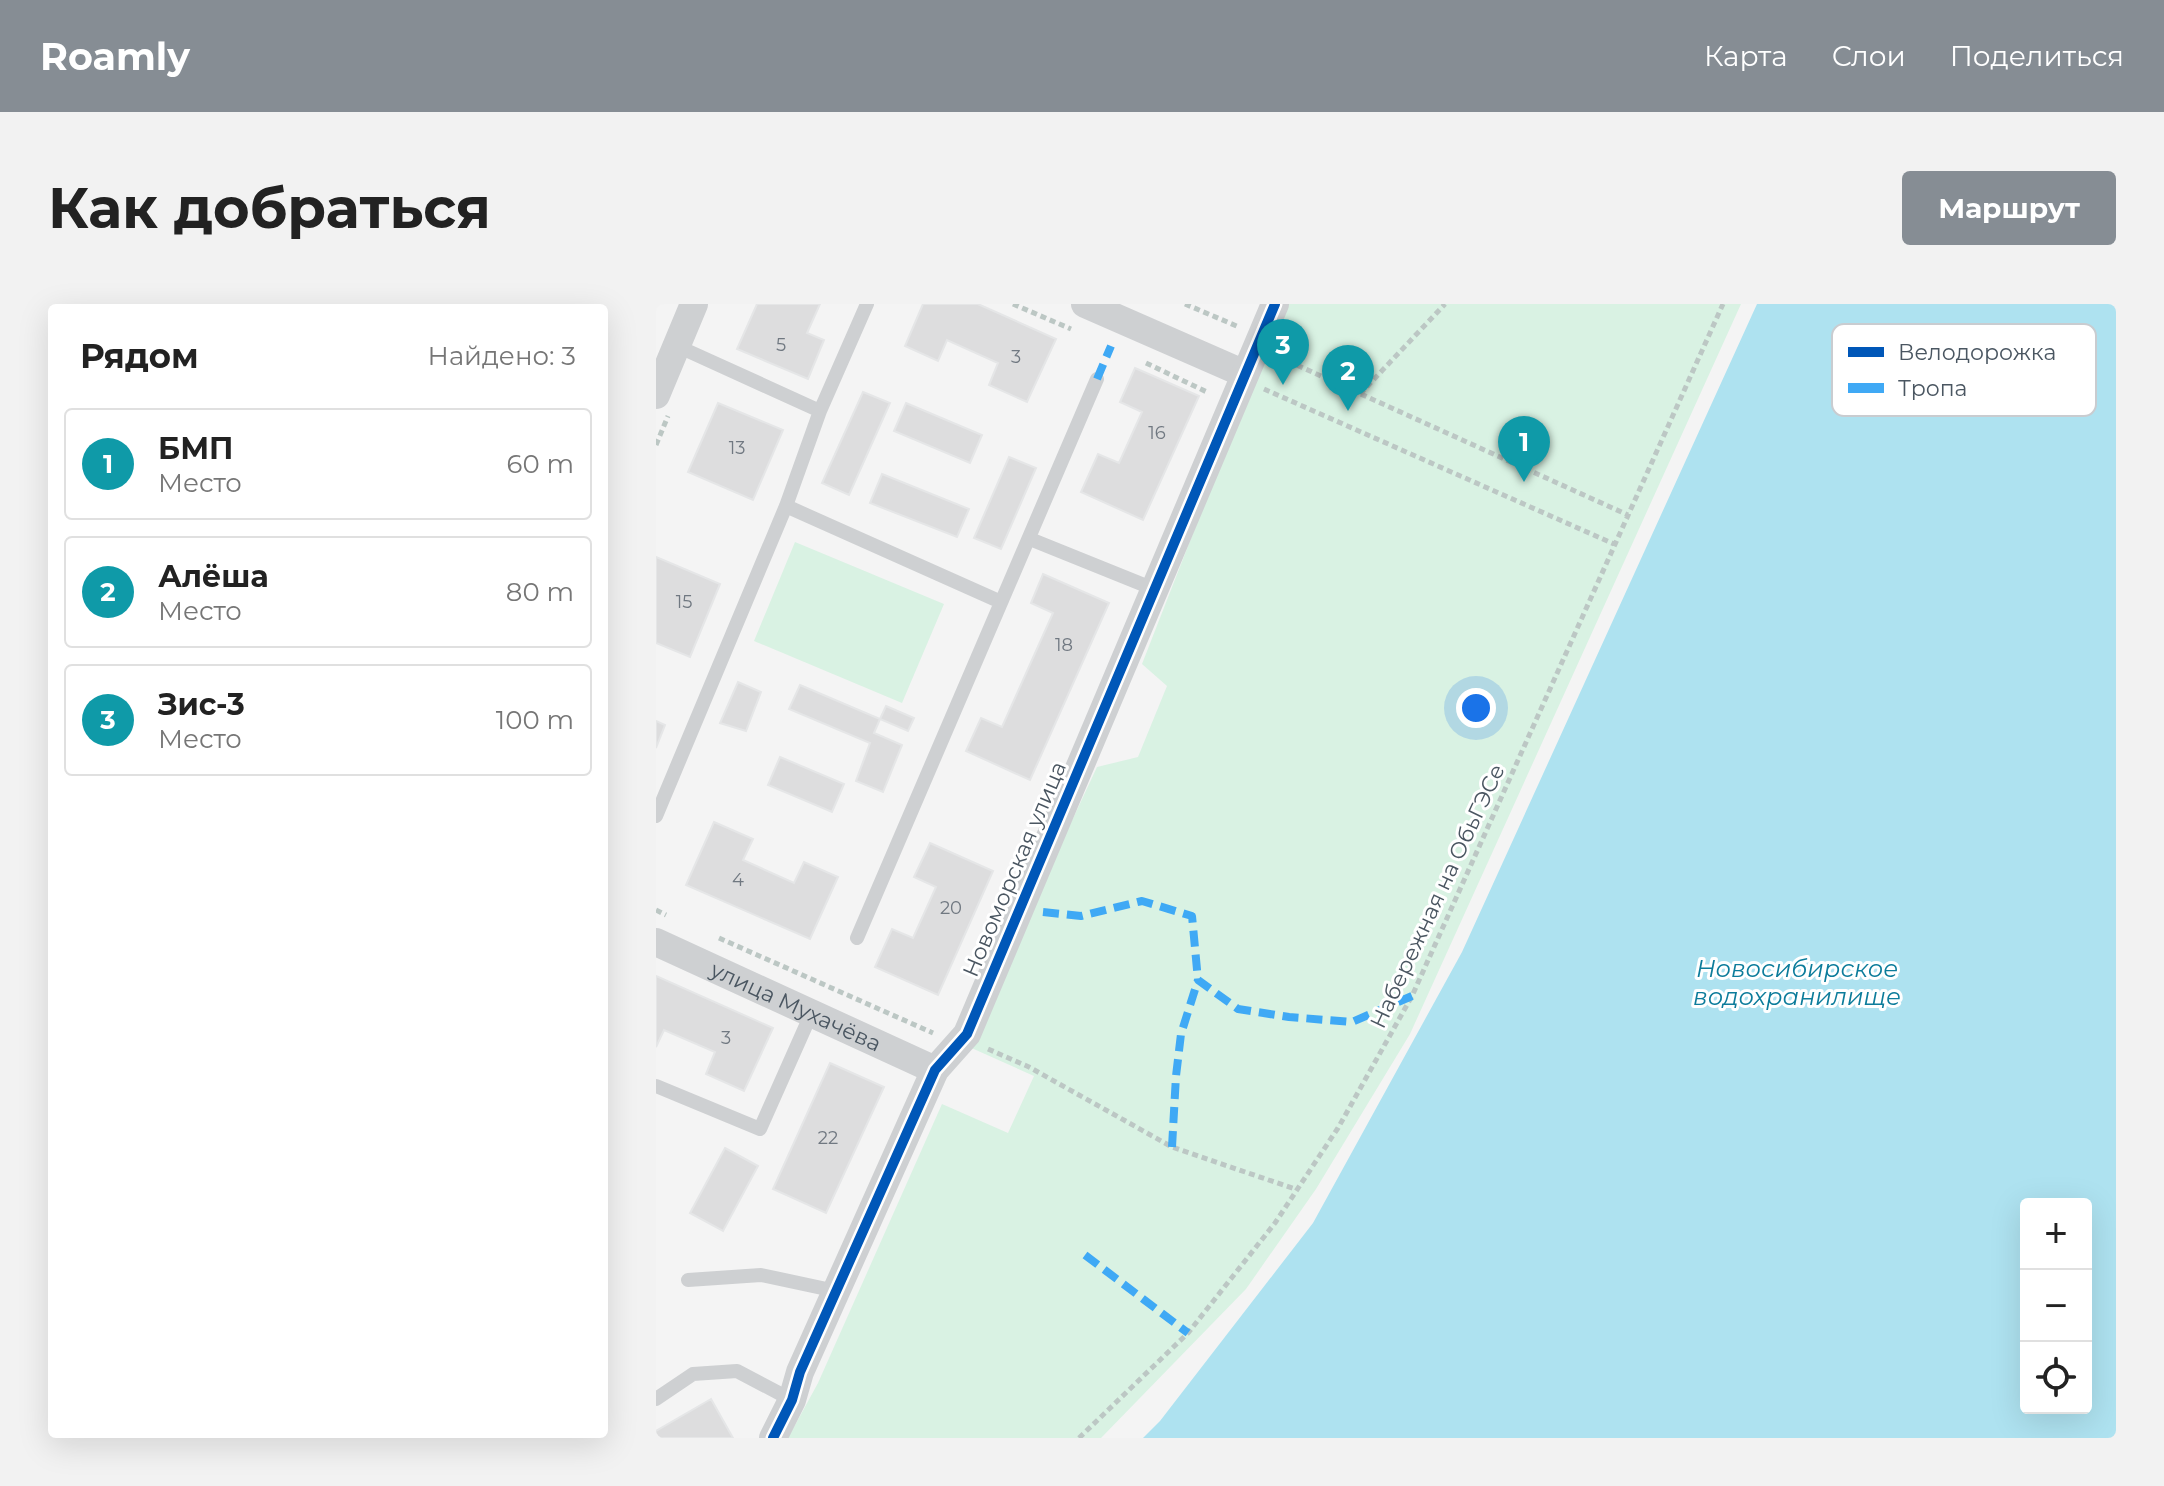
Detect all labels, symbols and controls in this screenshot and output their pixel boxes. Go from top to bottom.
text: Roamly [40,33,190,80]
text: Карта [1704,39,1788,73]
text: Слои [1832,39,1906,73]
text: Поделиться [1950,39,2124,73]
button: Маршрут [1902,171,2116,245]
text: Как добраться [48,174,491,242]
pin: 3 [1257,319,1309,385]
legend [1832,324,2096,416]
house number: 5 [776,334,786,356]
text: Рядом [80,335,199,377]
text: Велодорожка [1898,339,2056,366]
text: Найдено: 3 [428,340,576,372]
pin: 2 [1322,345,1374,411]
house number: 3 [1011,346,1021,368]
text: Тропа [1898,375,1967,402]
pin: 1 [1498,416,1550,482]
house number: 16 [1148,422,1166,444]
text: БМП [158,430,233,467]
house number: 13 [729,437,745,459]
text: 1 [103,448,113,480]
text: 60 m [507,448,574,480]
text: Место [158,467,242,499]
text: Алёша [158,558,269,595]
text: 2 [100,576,116,608]
text: 80 m [506,576,574,608]
house number: 15 [676,591,692,613]
text: Место [158,595,242,627]
house number: 18 [1055,634,1073,656]
text: Зис-3 [158,686,245,723]
your location [1456,688,1496,728]
text: 3 [100,704,116,736]
text: 100 m [496,704,574,736]
text: Место [158,723,242,755]
street label: Новоморская улица [957,757,1072,981]
street label: Набережная на ОбьГЭСе [1364,760,1511,1033]
house number: 4 [732,869,744,891]
house number: 20 [940,897,962,919]
water label: Новосибирское водохранилище [1693,954,1901,1011]
street label: улица Мухачёва [705,955,885,1057]
house number: 3 [721,1027,731,1049]
house number: 22 [818,1127,838,1149]
map controls [2020,1198,2092,1414]
button: + [2020,1198,2092,1270]
button: − [2020,1270,2092,1342]
button: locate [2020,1342,2092,1414]

